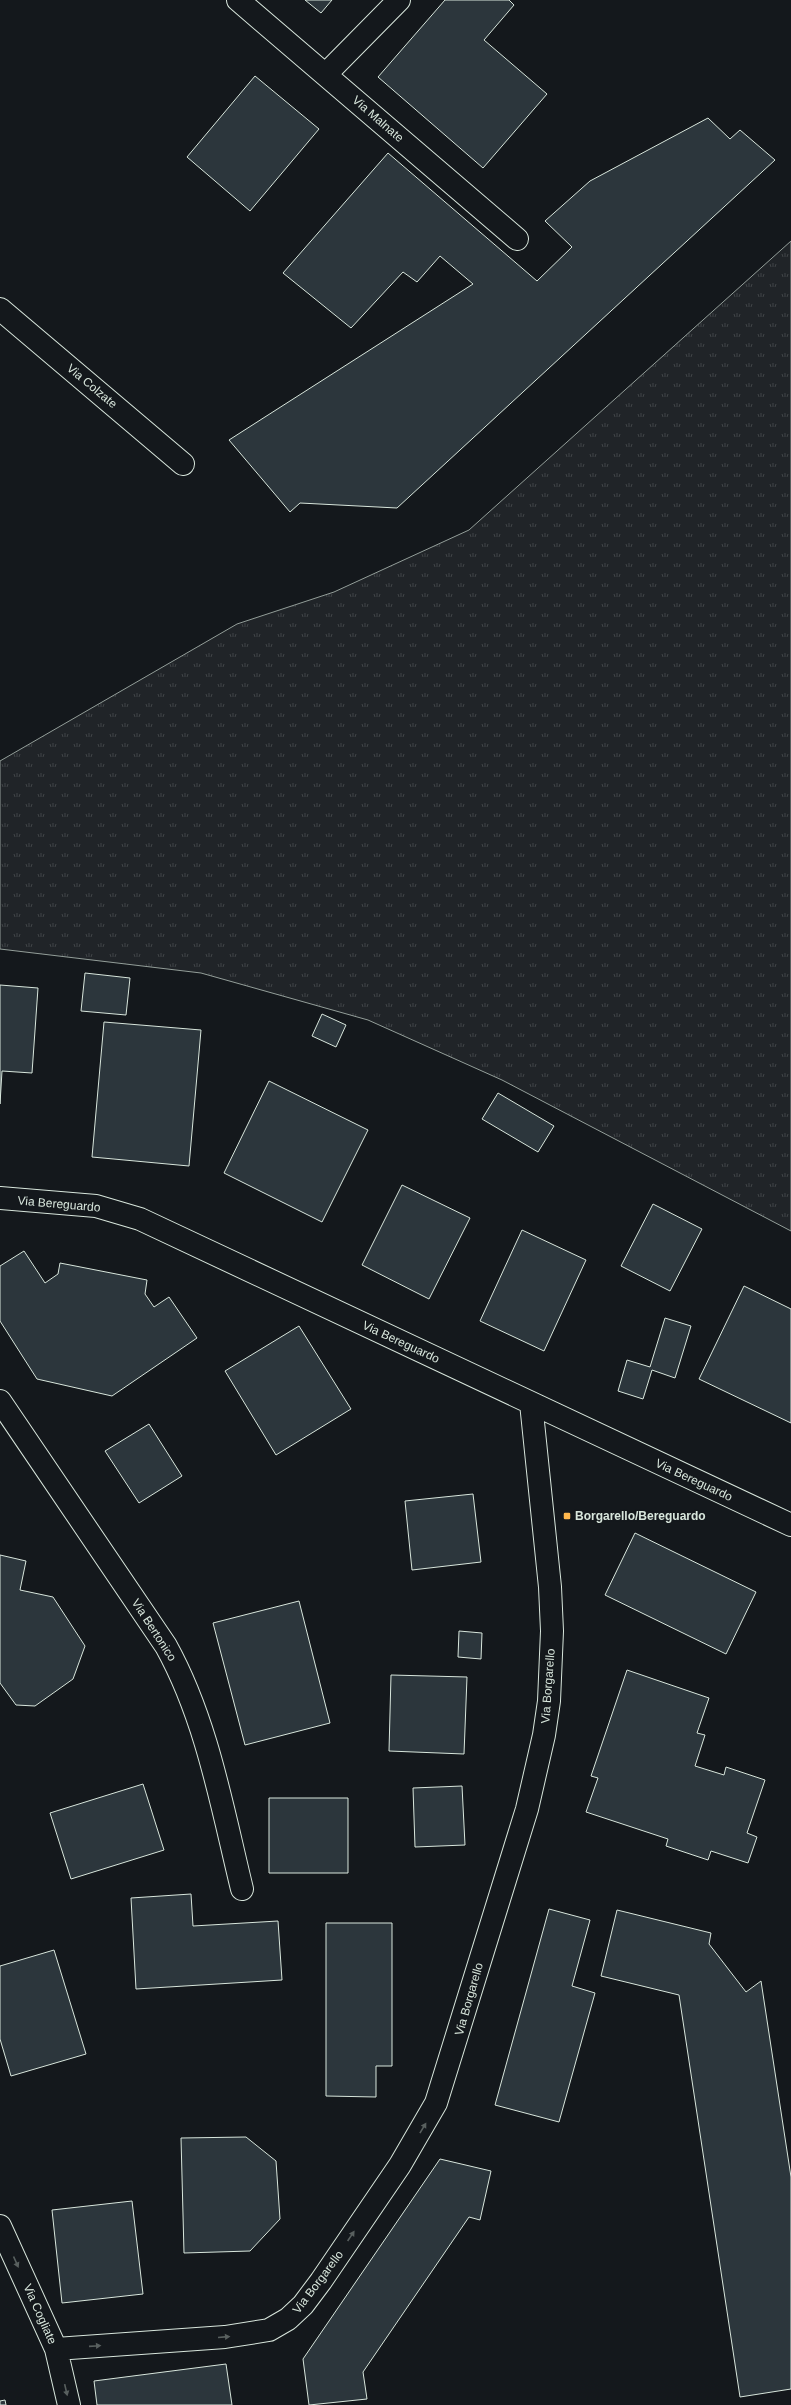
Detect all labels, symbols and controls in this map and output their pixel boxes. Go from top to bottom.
street label: Via Malnate [350,93,407,145]
street label: Via Colzate [64,361,120,411]
street label: Via Bereguardo [17,1193,101,1215]
street label: Via Bereguardo [360,1318,442,1366]
street label: Via Bereguardo [653,1456,735,1504]
place label: Borgarello/Bereguardo [575,1509,706,1523]
marker: Borgarello/Bereguardo [562,1511,572,1521]
street label: Via Bertonico [129,1596,179,1664]
street label: Via Borgarello [538,1648,558,1724]
street label: Via Borgarello [452,1961,486,2037]
one-way arrow [419,2122,426,2133]
one-way arrow [348,2230,355,2242]
street label: Via Borgarello [290,2248,346,2316]
one-way arrow [13,2256,19,2267]
street label: Via Cogliate [20,2282,60,2347]
one-way arrow [218,2334,230,2341]
one-way arrow [89,2343,101,2350]
one-way arrow [64,2384,70,2397]

